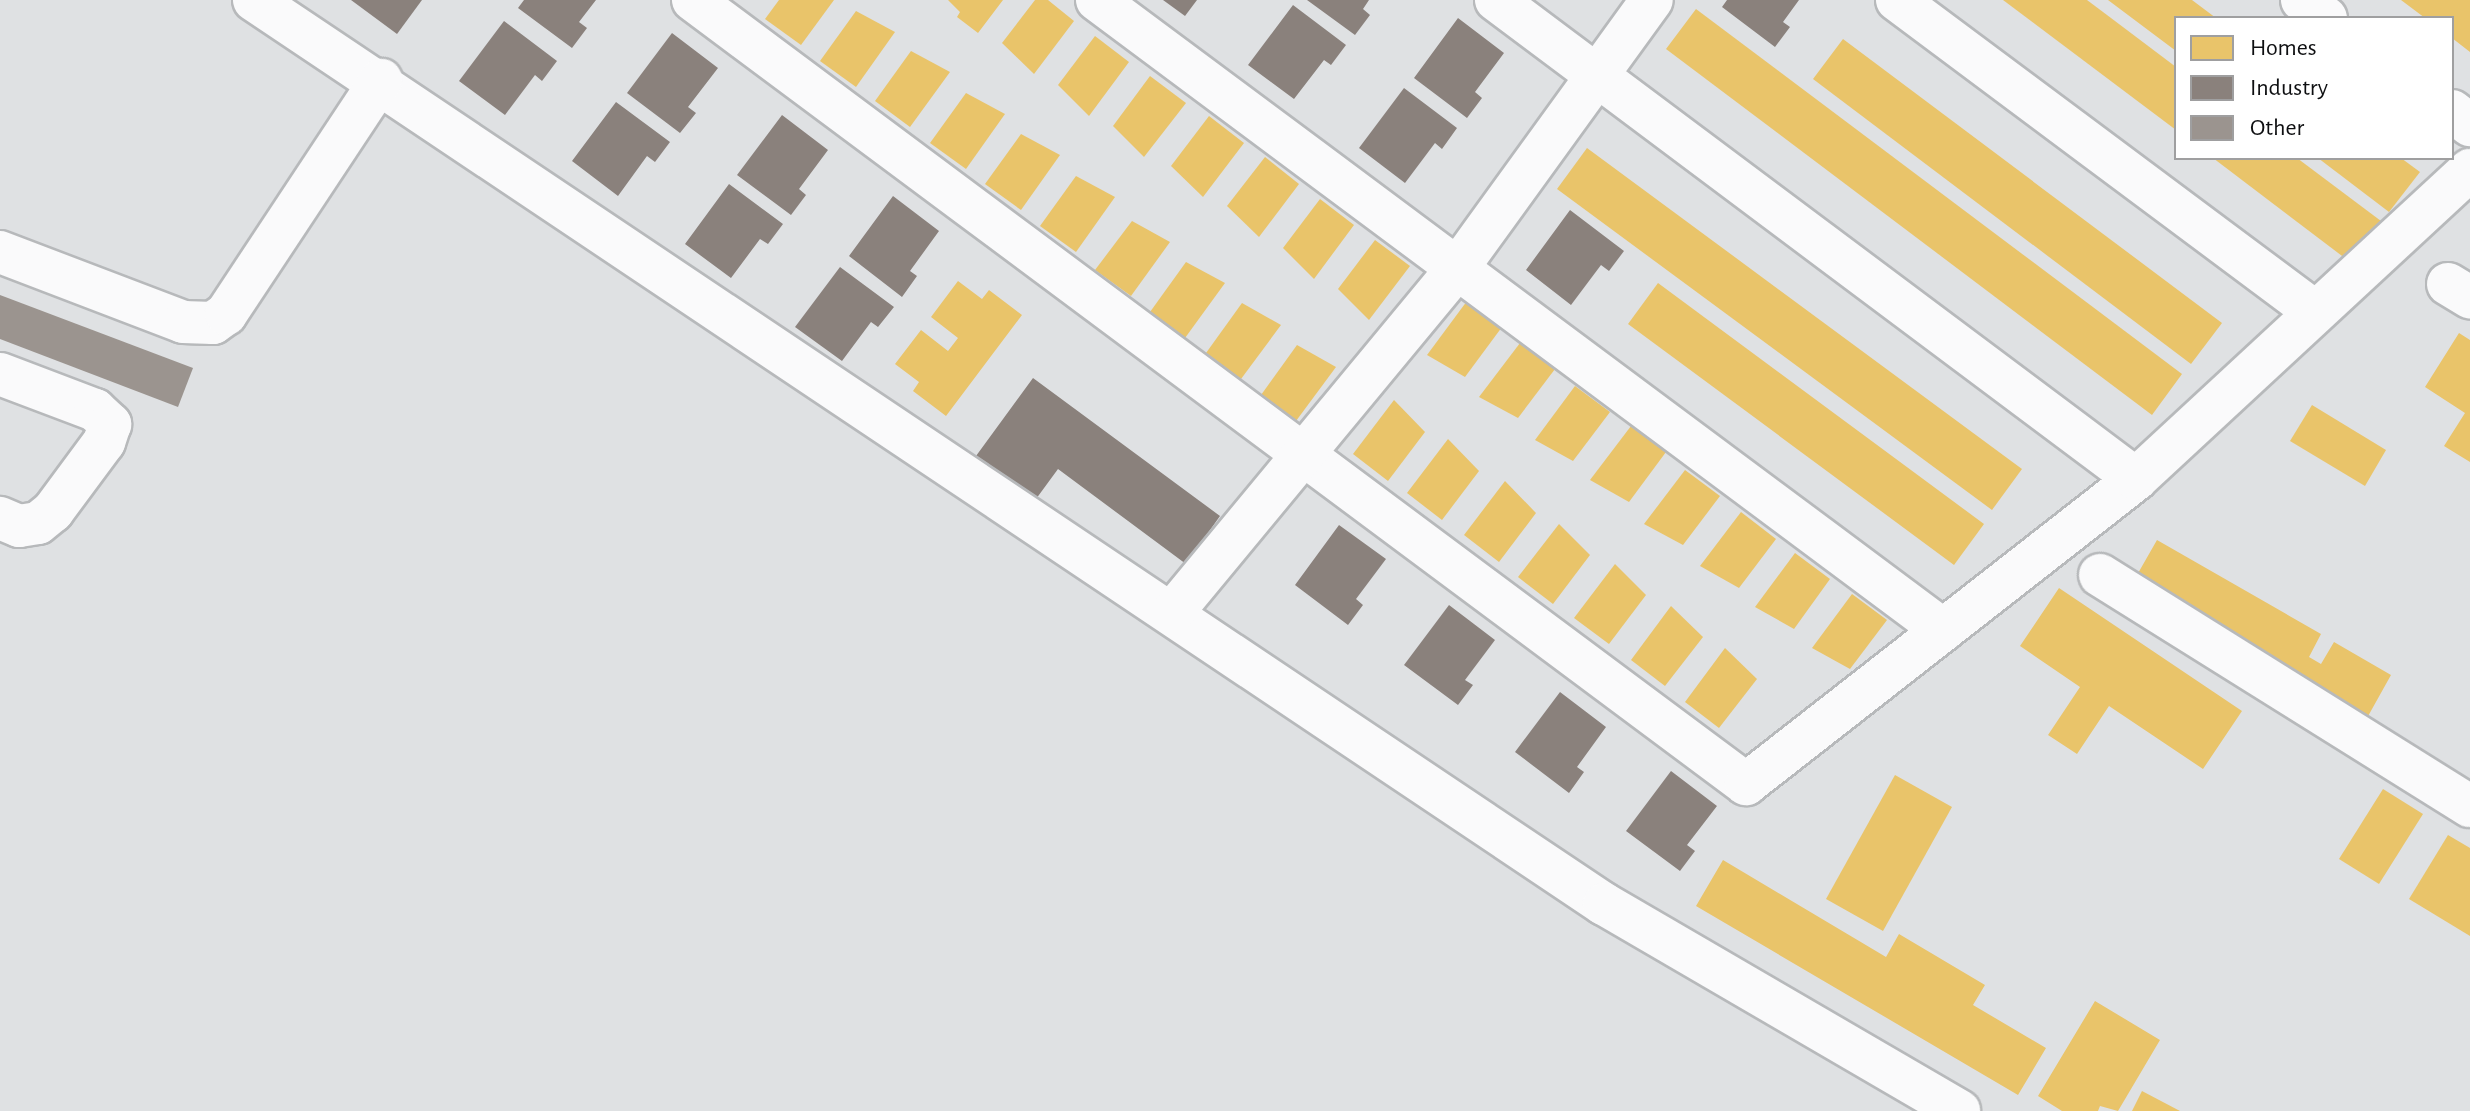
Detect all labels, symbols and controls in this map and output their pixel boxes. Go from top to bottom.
legend [2174,16,2454,160]
text: Homes [2250,36,2317,60]
text: Industry [2250,76,2328,100]
text: Other [2250,116,2304,140]

